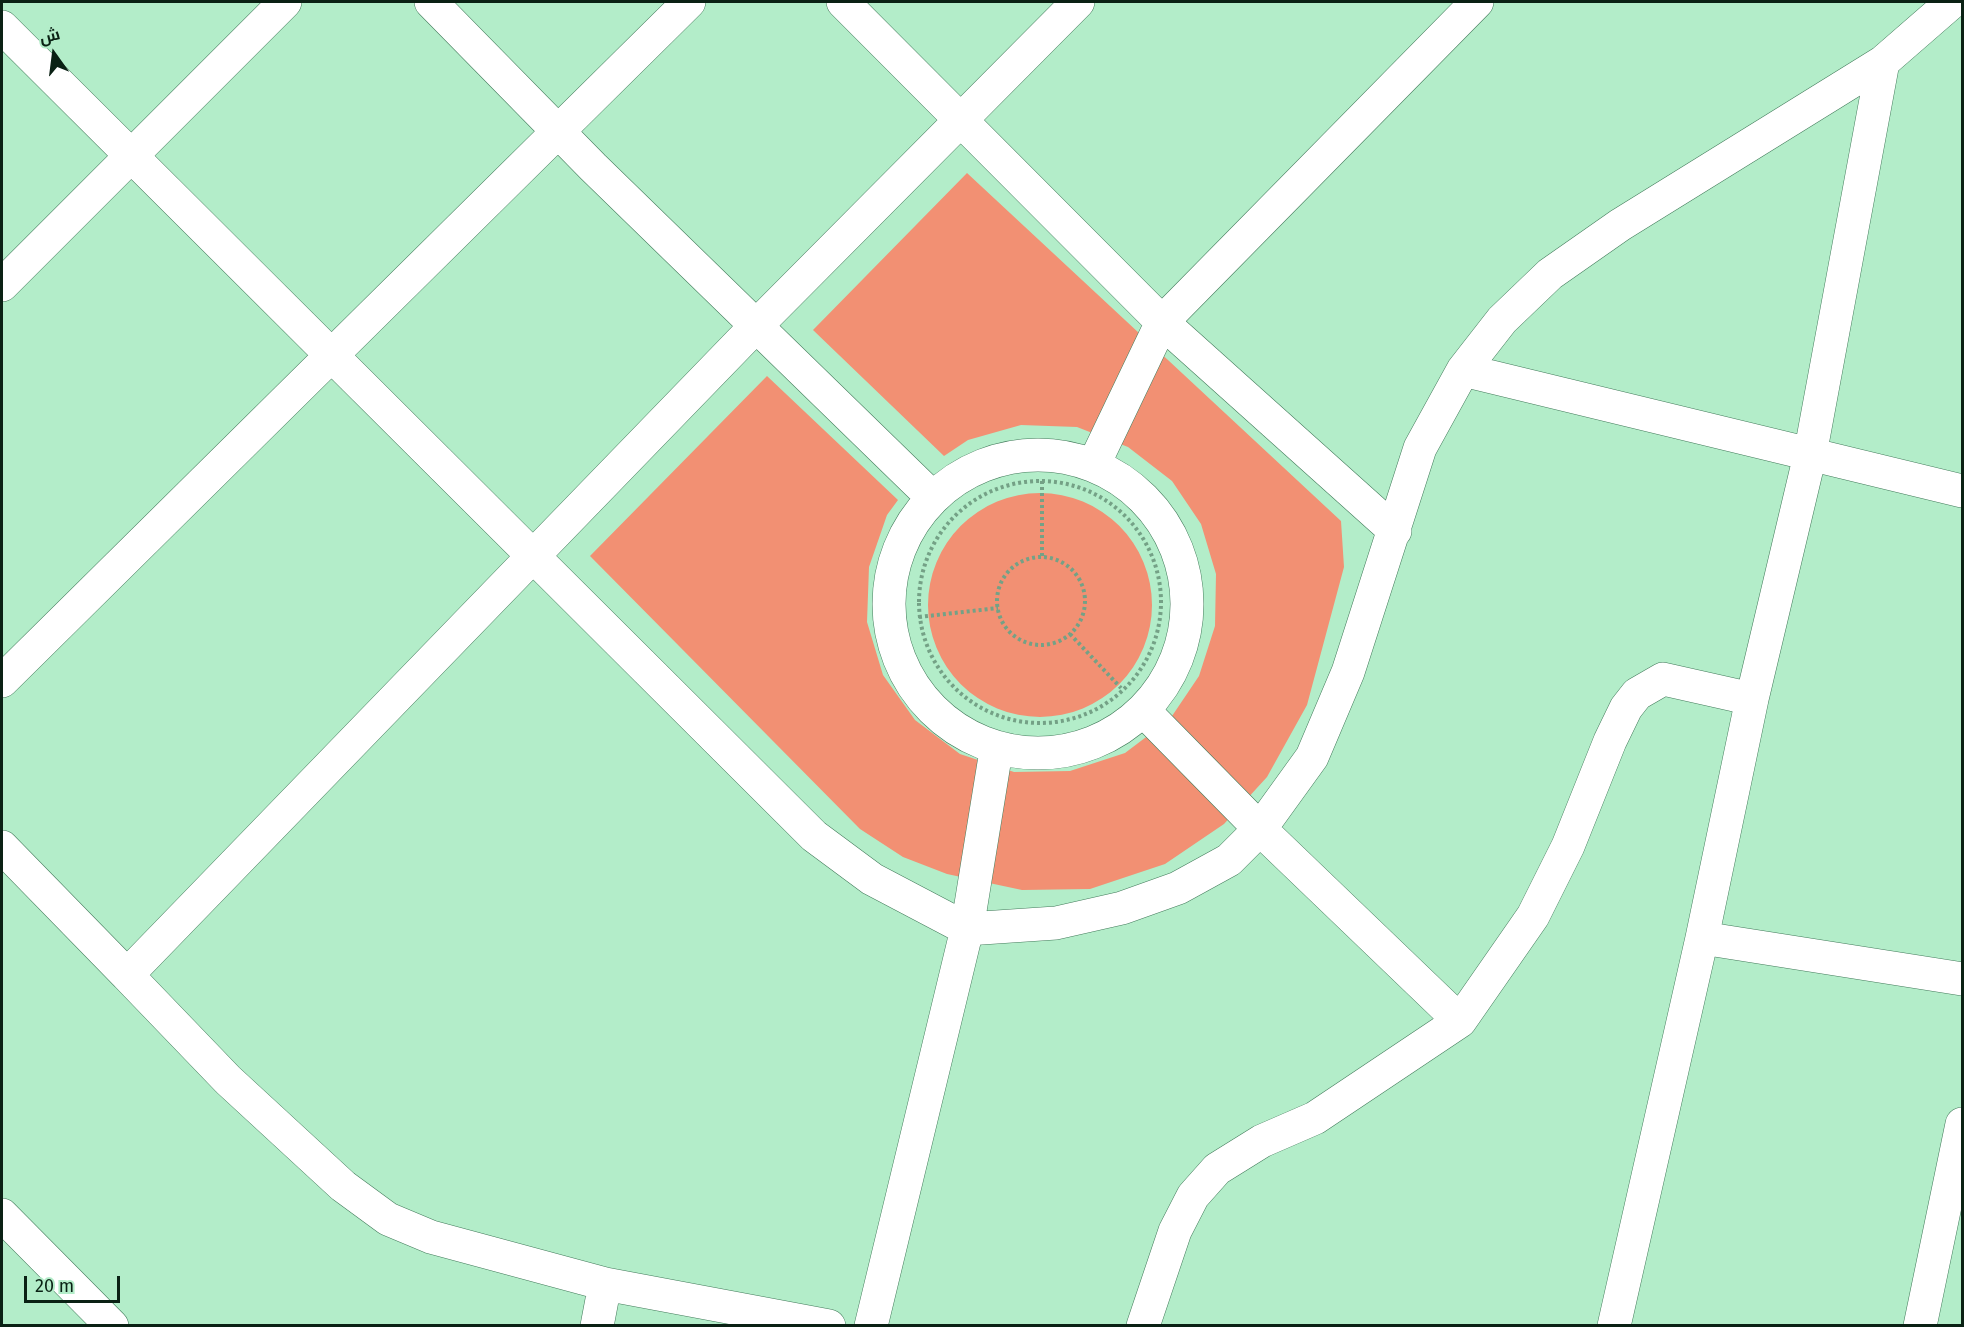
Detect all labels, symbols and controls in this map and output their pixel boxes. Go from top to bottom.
north arrow [24,24,84,84]
text: ش [37,24,62,48]
scale bar [27,1264,123,1302]
text: 20 m [35,1275,74,1297]

